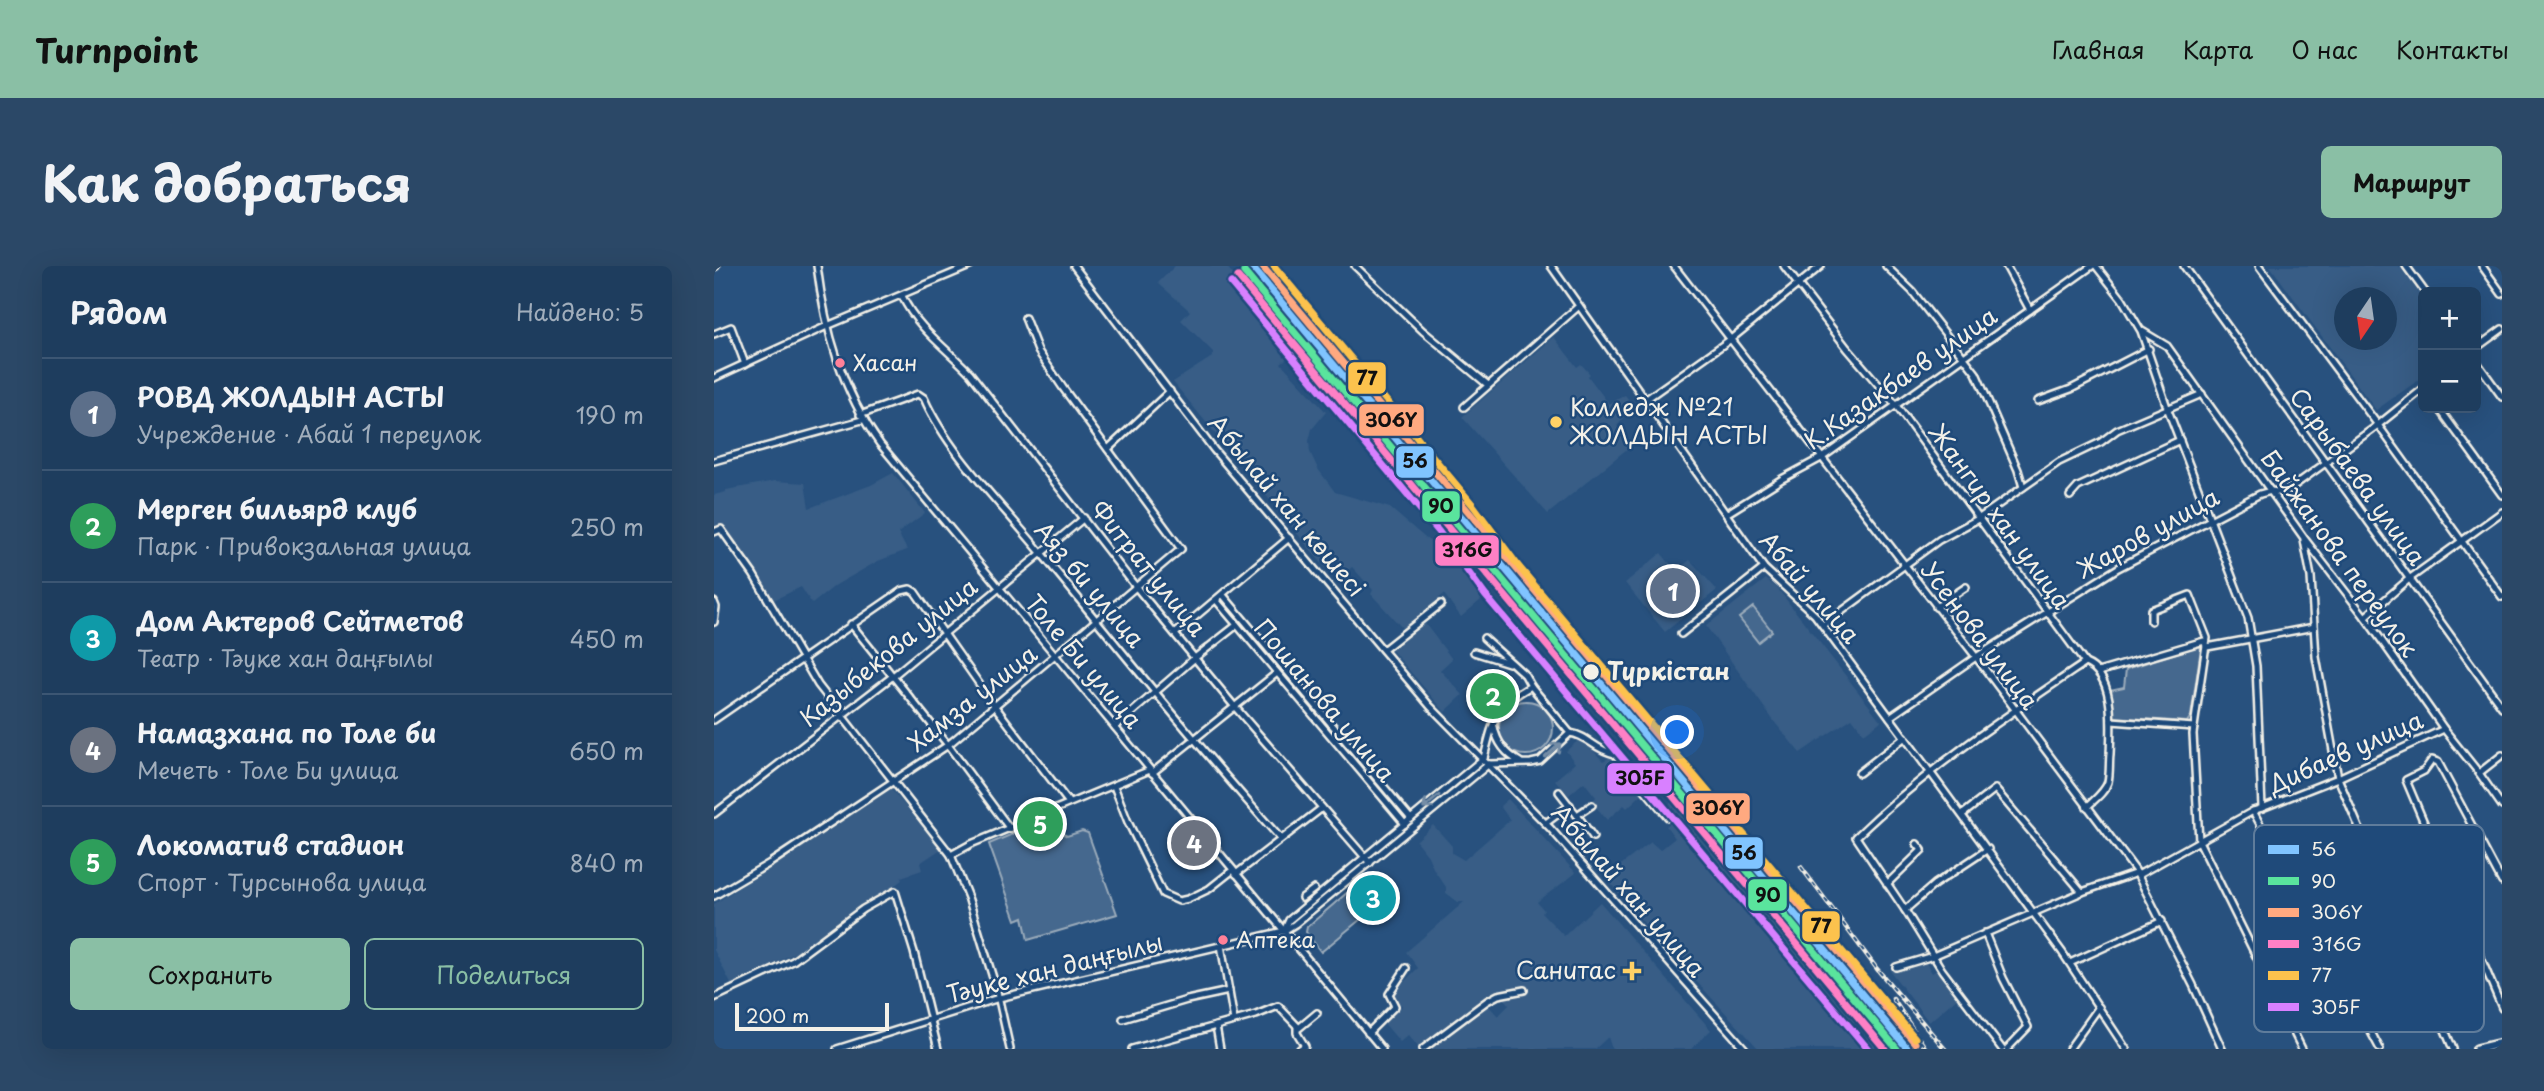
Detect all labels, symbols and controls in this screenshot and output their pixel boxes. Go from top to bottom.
text: Turnpoint [35,24,199,74]
text: Главная [2052,31,2145,67]
text: Карта [2183,31,2253,67]
text: О нас [2291,31,2358,67]
text: Контакты [2396,31,2509,67]
text: Как добраться [42,145,412,219]
button: Маршрут [2321,146,2502,218]
north arrow [2334,287,2397,350]
map controls [2418,287,2481,413]
button: + [2418,287,2481,350]
text: Рядом [70,289,168,334]
text: Найдено: 5 [516,294,644,329]
street label: К.Казакбаев улица [1796,297,2004,458]
place label: Хасан [853,345,917,378]
button: − [2418,350,2481,413]
marker: Хасан [833,356,847,370]
line badge: 77 [1347,361,1387,395]
text: 77 [1356,363,1378,391]
text: РОВД ЖОЛДЫН АСТЫ [137,377,445,416]
street label: Сарыбаева улица [2282,379,2435,572]
place label: Колледж №21 ЖОЛДЫН АСТЫ [1569,388,1768,452]
text: 1 [88,397,99,432]
text: 190 m [576,397,644,432]
line badge: 306Y [1358,403,1425,437]
street label: Абылай хан көшесі [1200,405,1375,604]
text: 306Y [1365,405,1418,433]
marker: Колледж №21 ЖОЛДЫН АСТЫ [1548,414,1564,430]
street label: Жангир хан улица [1920,415,2080,616]
text: Учреждение · Абай 1 переулок [137,416,481,451]
street label: Байжанова переулок [2253,442,2429,664]
line badge: 56 [1395,445,1435,479]
text: 56 [1402,446,1428,474]
street label: Жаров улица [2069,478,2225,586]
text: Мерген бильярд клуб [137,489,417,528]
line badge: 90 [1421,490,1461,523]
text: 90 [1428,491,1454,519]
street label: Фитрат улица [1083,492,1216,644]
text: 2 [85,509,101,544]
text: 250 m [570,509,644,544]
street label: Аяз би улица [1027,513,1154,655]
street label: Абай улица [1752,523,1869,651]
text: Парк · Привокзальная улица [137,528,471,563]
line badge: 316G [1434,534,1500,567]
text: 316G [1442,535,1493,563]
street label: Усенова улица [1913,553,2048,716]
pin: 1 [1650,565,1696,617]
street label: Казыбекова улица [791,568,985,735]
street label: Толе Би улица [1018,586,1152,736]
text: Дом Актеров Сейтметов [137,601,464,640]
street label: Пошанова улица [1246,610,1405,789]
text: 3 [85,621,101,656]
text: 450 m [570,621,644,656]
street label: Хамза улица [899,635,1044,759]
text: Театр · Тәуке хан даңғылы [137,640,433,675]
place label: Түркістан [1607,652,1730,688]
marker: Түркістан [1581,662,1601,682]
pin: 2 [1470,670,1516,722]
street label: Дибаев улица [2261,701,2428,802]
text: Намазхана по Толе би [137,713,437,752]
your location [1660,715,1694,749]
text: 4 [85,733,101,768]
text: 650 m [569,733,644,768]
one-way arrow [1543,742,1561,758]
text: Мечеть · Толе Би улица [137,752,398,787]
line badge: 305F [1606,762,1673,795]
text: 305F [1615,763,1665,791]
line badge: 306Y [1685,792,1751,825]
text: 306Y [1692,793,1745,821]
one-way arrow [1423,794,1441,810]
street label: Абылай хан улица [1544,795,1715,984]
pin: 5 [1017,798,1063,850]
pin: 4 [1171,817,1217,869]
text: Локоматив стадион [137,825,404,864]
legend [2254,825,2484,1032]
text: 56 [2311,834,2336,862]
line badge: 56 [1724,836,1764,870]
text: 56 [1731,838,1757,866]
text: 5 [86,845,100,880]
text: 840 m [570,845,644,880]
text: Спорт · Турсынова улица [137,864,426,899]
text: 90 [2311,866,2336,894]
pin: 3 [1350,872,1396,924]
line badge: 90 [1747,878,1788,912]
text: 90 [1755,880,1781,908]
text: 306Y [2311,897,2363,925]
line badge: 77 [1801,910,1841,943]
text: 77 [1810,911,1832,939]
place label: Аптека [1236,922,1315,955]
street label: Тәуке хан даңғылы [943,923,1167,1011]
text: 316G [2311,929,2362,957]
marker: Аптека [1216,933,1230,947]
button: Сохранить [70,938,350,1010]
button: Поделиться [364,938,644,1010]
place label: Санитас [1516,951,1616,987]
text: 77 [2311,960,2332,988]
marker: Санитас [1622,961,1642,981]
text: 305F [2311,992,2361,1020]
scale bar [735,1000,889,1032]
text: 200 m [746,1001,809,1029]

